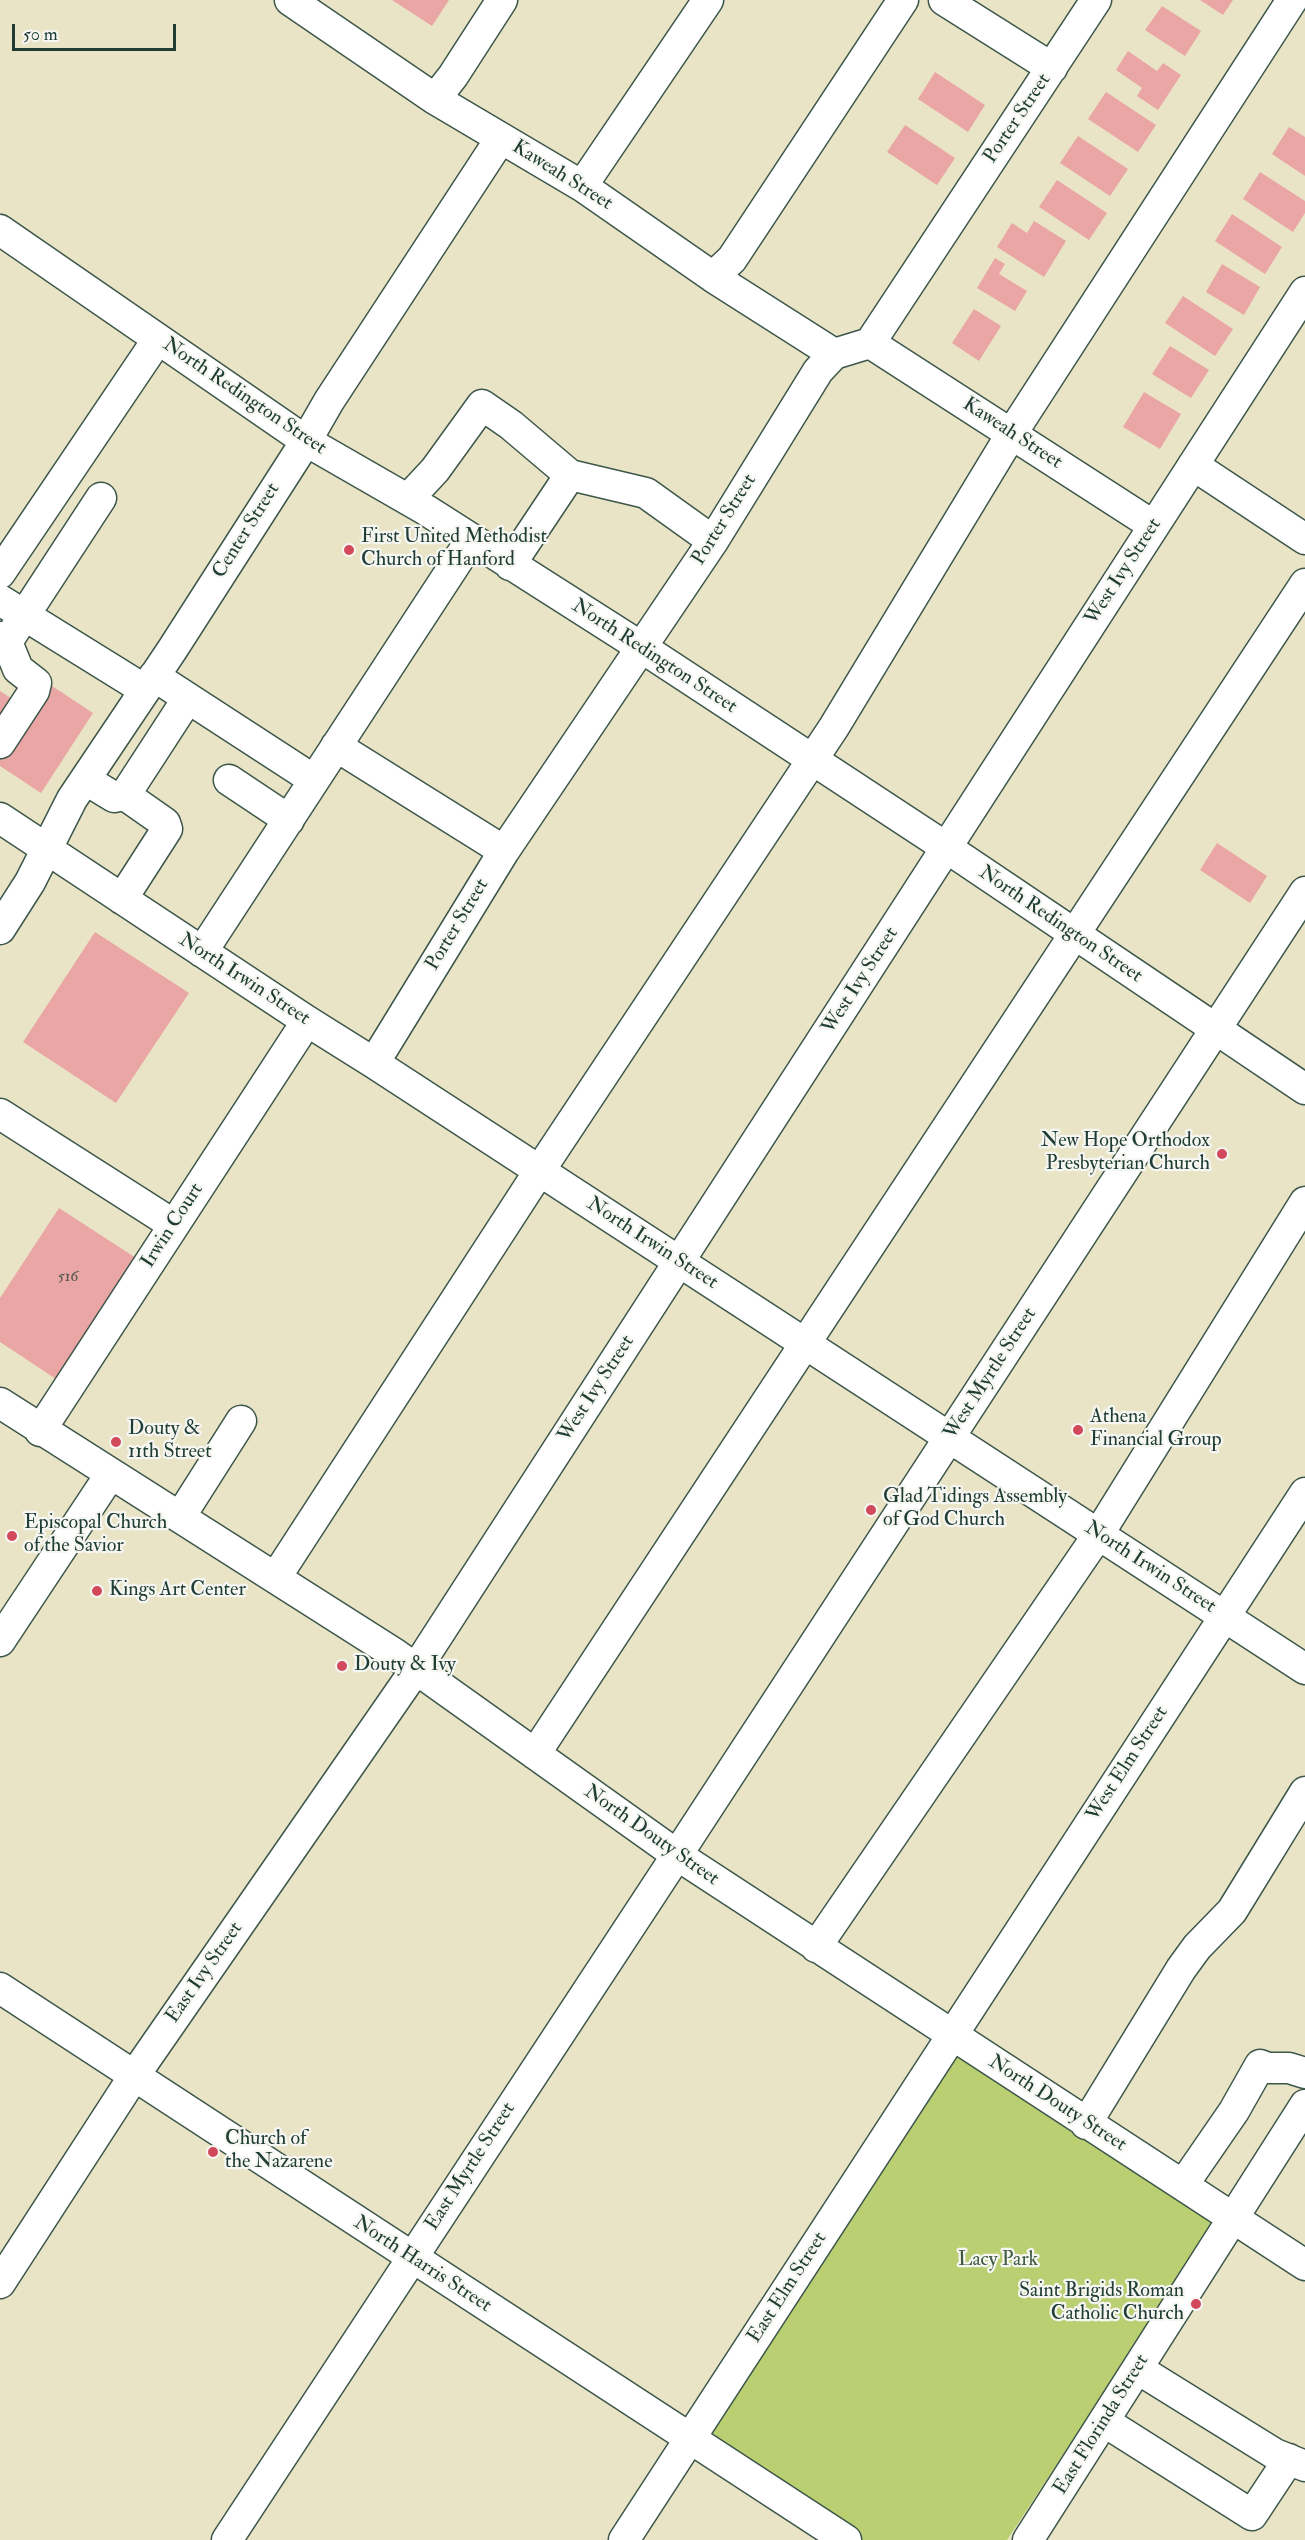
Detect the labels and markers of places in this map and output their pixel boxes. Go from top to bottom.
place label: First United Methodist Church of Hanford [361,526,547,573]
marker: First United Methodist Church of Hanford [342,543,356,557]
place label: New Hope Orthodox Presbyterian Church [1041,1130,1210,1177]
marker: New Hope Orthodox Presbyterian Church [1215,1147,1229,1161]
place label: Athena Financial Group [1090,1406,1222,1453]
place label: Douty & 11th Street [128,1418,212,1465]
marker: Athena Financial Group [1071,1423,1085,1437]
marker: Douty & 11th Street [109,1435,123,1449]
place label: Glad Tidings Assembly of God Church [883,1486,1067,1533]
marker: Glad Tidings Assembly of God Church [864,1503,878,1517]
place label: Episcopal Church of the Savior [24,1512,167,1559]
marker: Episcopal Church of the Savior [5,1529,19,1543]
place label: Kings Art Center [109,1579,246,1603]
marker: Kings Art Center [90,1584,104,1598]
place label: Douty & Ivy [354,1654,456,1678]
marker: Douty & Ivy [335,1659,349,1673]
place label: Church of the Nazarene [225,2128,333,2175]
marker: Church of the Nazarene [206,2145,220,2159]
place label: Saint Brigids Roman Catholic Church [1019,2280,1184,2327]
marker: Saint Brigids Roman Catholic Church [1189,2297,1203,2311]

